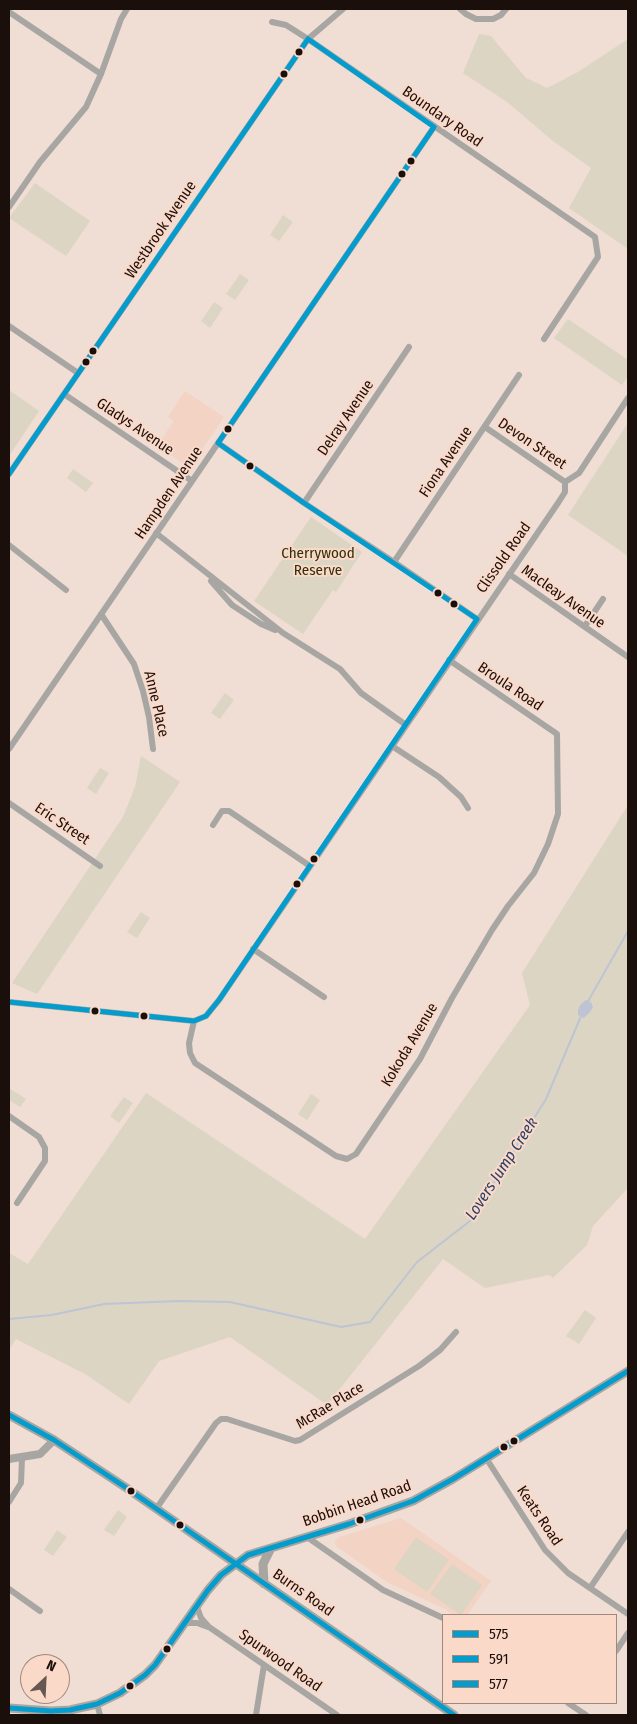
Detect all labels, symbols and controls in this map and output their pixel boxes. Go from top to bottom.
unlabelled marker [294,47,304,57]
unlabelled marker [279,69,289,79]
street label: Boundary Road [398,83,486,151]
unlabelled marker [406,156,416,166]
unlabelled marker [397,169,407,179]
street label: Westbrook Avenue [122,178,200,282]
unlabelled marker [88,346,98,356]
unlabelled marker [81,357,91,367]
street label: Delray Avenue [314,377,378,459]
street label: Gladys Avenue [93,395,177,459]
street label: Devon Street [494,414,570,474]
street label: Fiona Avenue [416,423,476,501]
unlabelled marker [223,424,233,434]
street label: Hampden Avenue [131,443,207,543]
unlabelled marker [245,461,255,471]
street label: Clissold Road [473,519,535,597]
park label: Cherrywood Reserve [281,545,355,580]
street label: Macleay Avenue [518,562,608,632]
unlabelled marker [433,588,443,598]
unlabelled marker [449,599,459,609]
street label: Broula Road [474,659,546,715]
street label: Anne Place [140,669,172,739]
street label: Eric Street [31,799,93,849]
unlabelled marker [309,854,319,864]
unlabelled marker [292,879,302,889]
street label: Kokoda Avenue [378,1000,442,1090]
unlabelled marker [90,1006,100,1016]
unlabelled marker [139,1011,149,1021]
water label: Lovers Jump Creek [462,1114,542,1224]
street label: McRae Place [293,1379,367,1433]
unlabelled marker [509,1436,519,1446]
unlabelled marker [499,1442,509,1452]
street label: Bobbin Head Road [300,1477,414,1531]
street label: Keats Road [512,1483,566,1549]
unlabelled marker [126,1486,136,1496]
unlabelled marker [355,1515,365,1525]
unlabelled marker [175,1520,185,1530]
street label: Burns Road [269,1565,337,1621]
legend [442,1614,617,1704]
text: 575 [489,1625,508,1643]
street label: Spurwood Road [235,1626,325,1696]
unlabelled marker [162,1644,172,1654]
text: 591 [489,1650,509,1668]
north arrow [20,1654,70,1704]
text: N [44,1656,59,1675]
text: 577 [489,1675,508,1693]
unlabelled marker [125,1681,135,1691]

